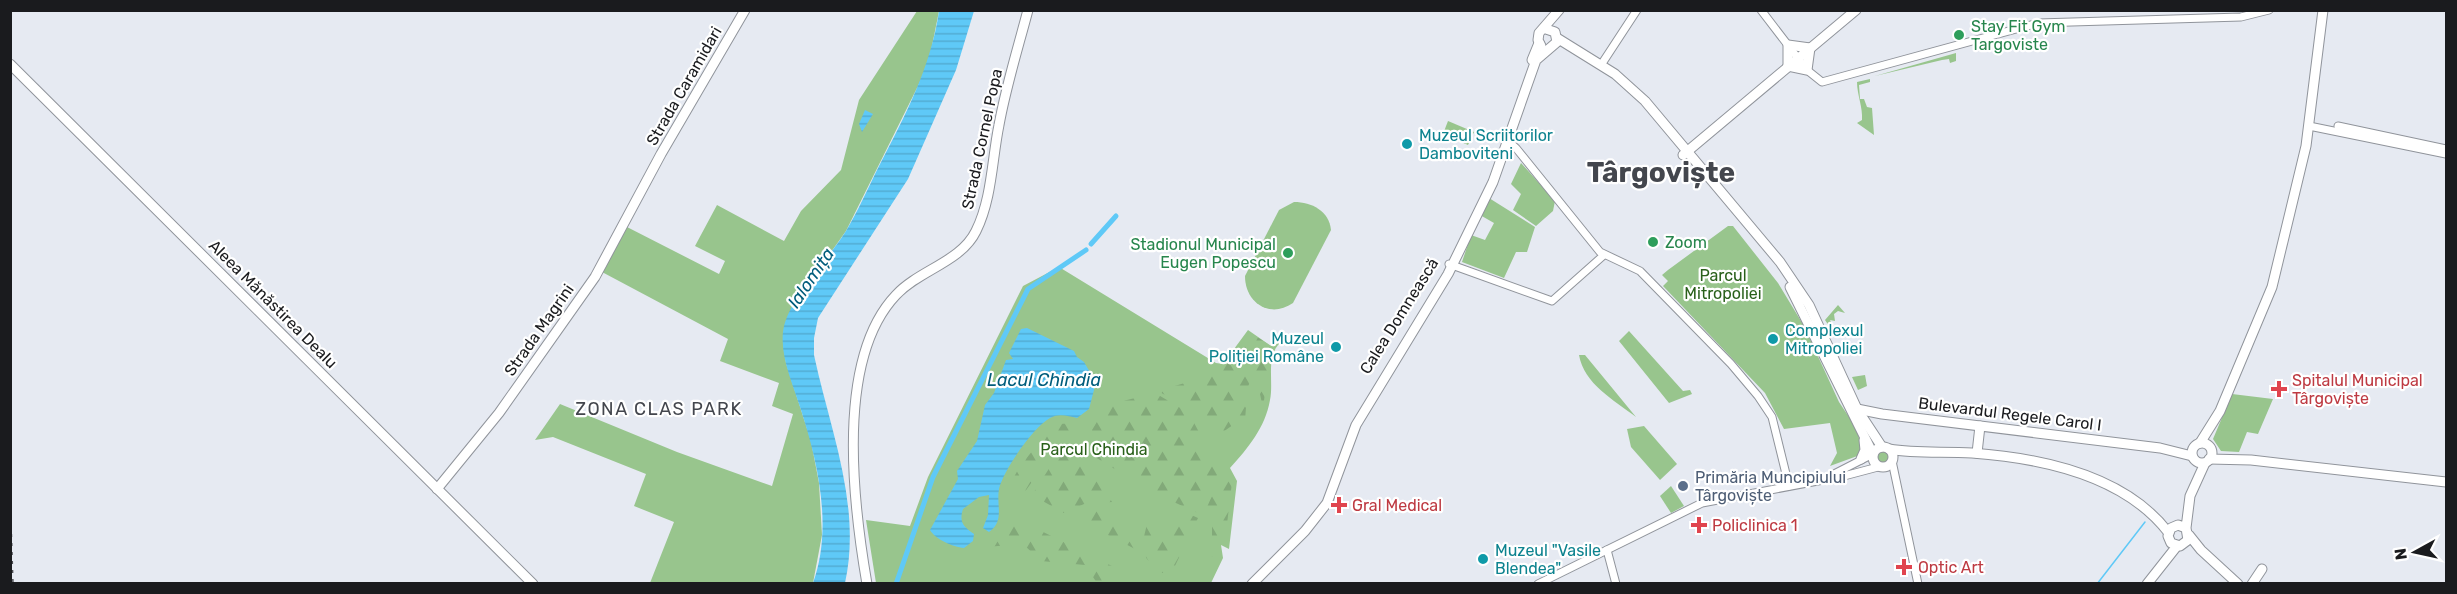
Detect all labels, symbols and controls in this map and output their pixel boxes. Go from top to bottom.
place label: Stay Fit Gym Targoviste [1971,17,2066,54]
street label: Strada Caramidari [642,23,726,149]
marker: Stay Fit Gym Targoviste [1952,28,1966,42]
street label: Strada Cornel Popa [958,67,1006,211]
place label: Muzeul Scriitorilor Damboviteni [1419,126,1553,163]
marker: Muzeul Scriitorilor Damboviteni [1400,137,1414,151]
district label: Târgoviște [1587,156,1735,189]
place label: Zoom [1665,233,1707,252]
place label: Stadionul Municipal Eugen Popescu [1130,235,1276,272]
marker: Zoom [1646,235,1660,249]
street label: Aleea Mănăstirea Dealu [205,236,341,372]
water label: Ialomița [783,243,839,312]
marker: Stadionul Municipal Eugen Popescu [1281,246,1295,260]
street label: Calea Domnească [1356,255,1442,377]
park label: Parcul Mitropoliei [1684,266,1762,303]
street label: Strada Magrini [500,280,578,380]
place label: Complexul Mitropoliei [1785,321,1863,358]
place label: Muzeul Poliției Române [1209,329,1324,366]
marker: Complexul Mitropoliei [1766,332,1780,346]
marker: Muzeul Poliției Române [1329,340,1343,354]
water label: Lacul Chindia [987,369,1101,391]
place label: Spitalul Municipal Târgoviște [2292,371,2423,408]
marker: Spitalul Municipal Târgoviște [2270,380,2288,398]
street label: Bulevardul Regele Carol I [1917,393,2103,435]
district label: ZONA CLAS PARK [575,398,743,420]
park label: Parcul Chindia [1040,440,1148,459]
place label: Primăria Muncipiului Târgoviște [1695,468,1846,505]
marker: Primăria Muncipiului Târgoviște [1676,479,1690,493]
marker: Gral Medical [1330,496,1348,514]
place label: Gral Medical [1352,496,1442,515]
marker: Policlinica 1 [1690,516,1708,534]
place label: Policlinica 1 [1712,516,1798,535]
north arrow [2385,522,2445,582]
place label: Muzeul "Vasile Blendea" [1495,541,1601,578]
text: N [2390,547,2411,561]
marker: Muzeul "Vasile Blendea" [1476,552,1490,566]
marker: Optic Art [1895,558,1913,576]
place label: Optic Art [1918,558,1984,577]

